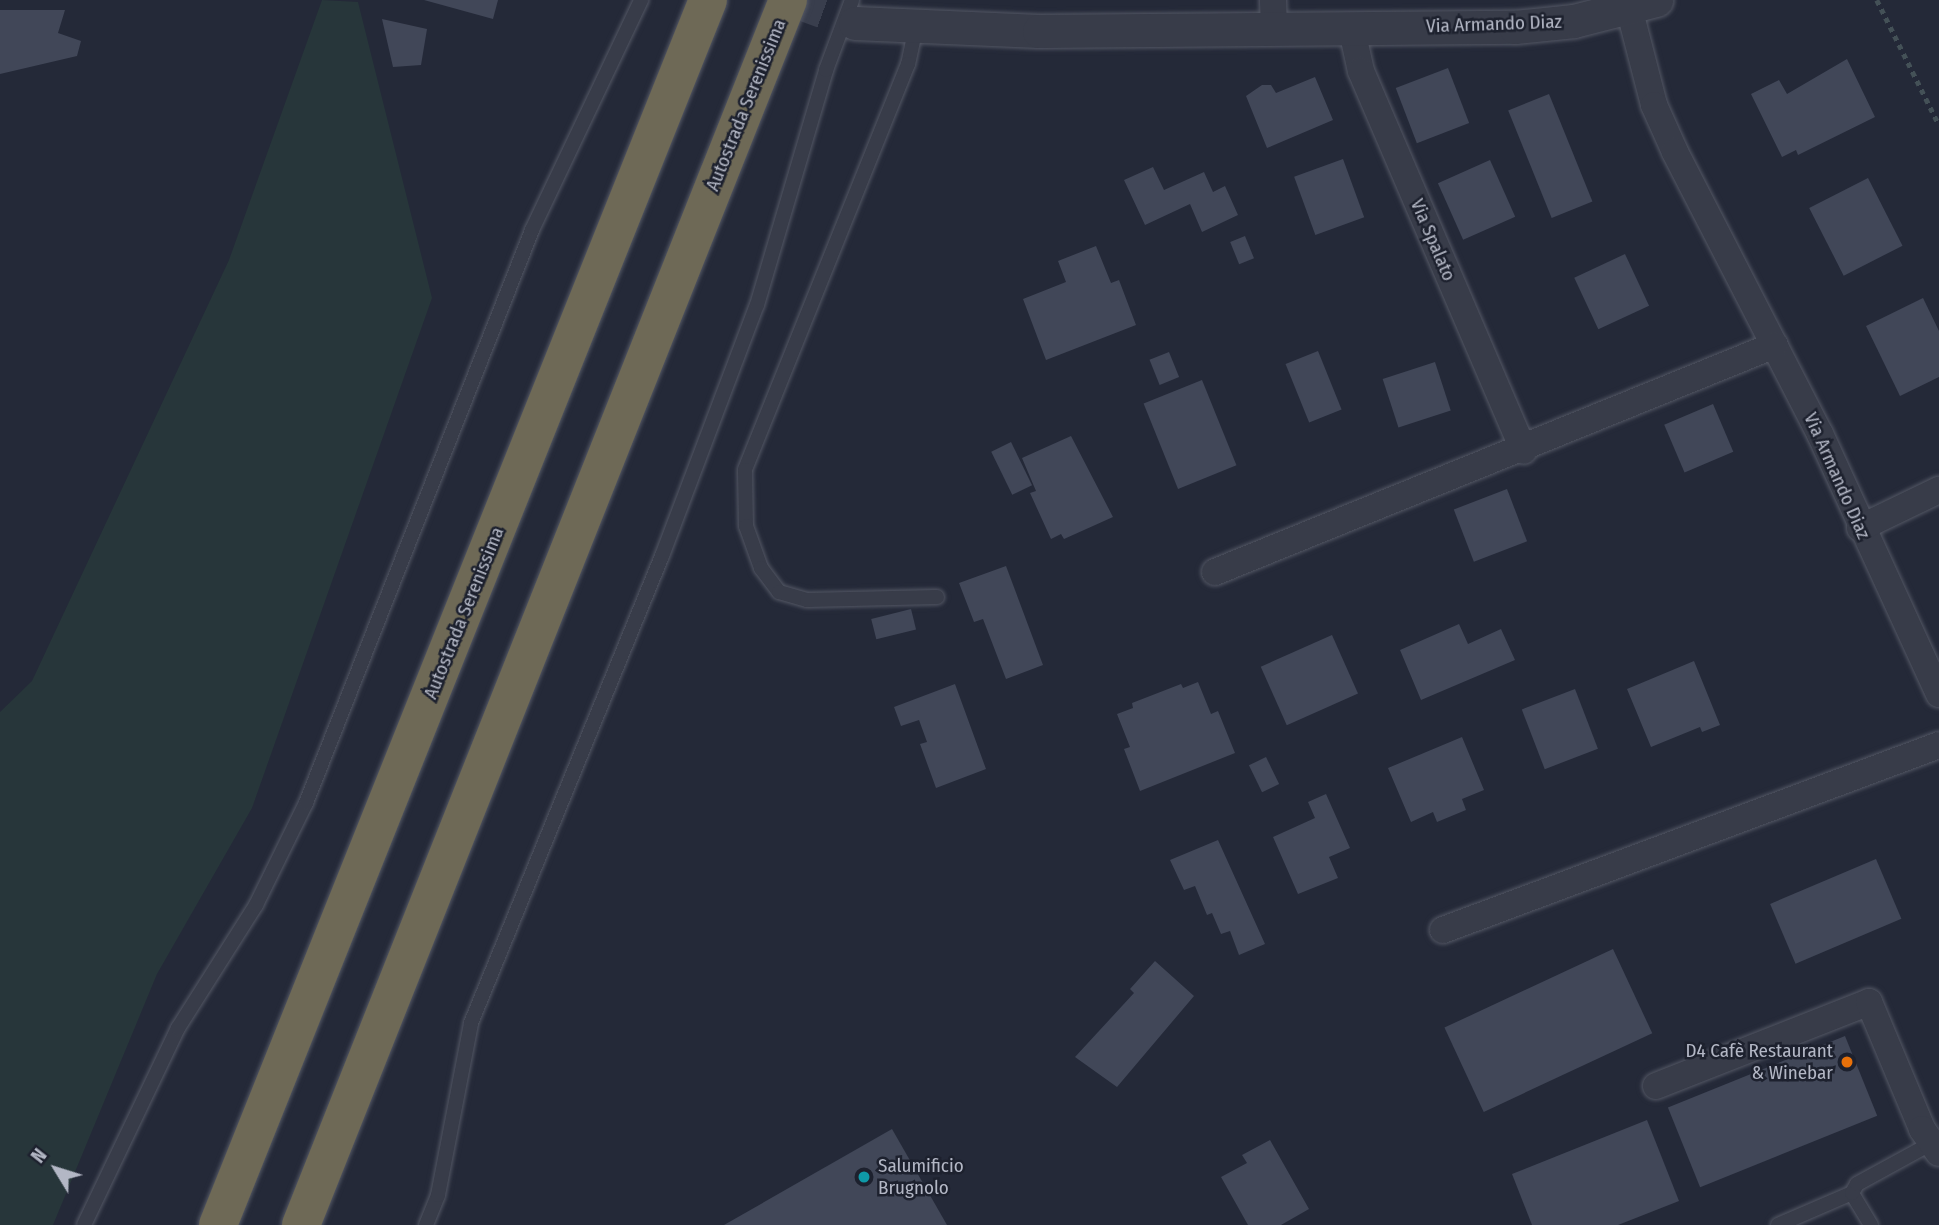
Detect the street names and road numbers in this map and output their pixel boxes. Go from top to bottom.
street label: Via Armando Diaz [1426,10,1562,38]
street label: Autostrada Serenissima [701,16,791,194]
street label: Via Spalato [1406,196,1460,284]
street label: Via Armando Diaz [1799,409,1875,543]
street label: Autostrada Serenissima [419,524,509,702]

